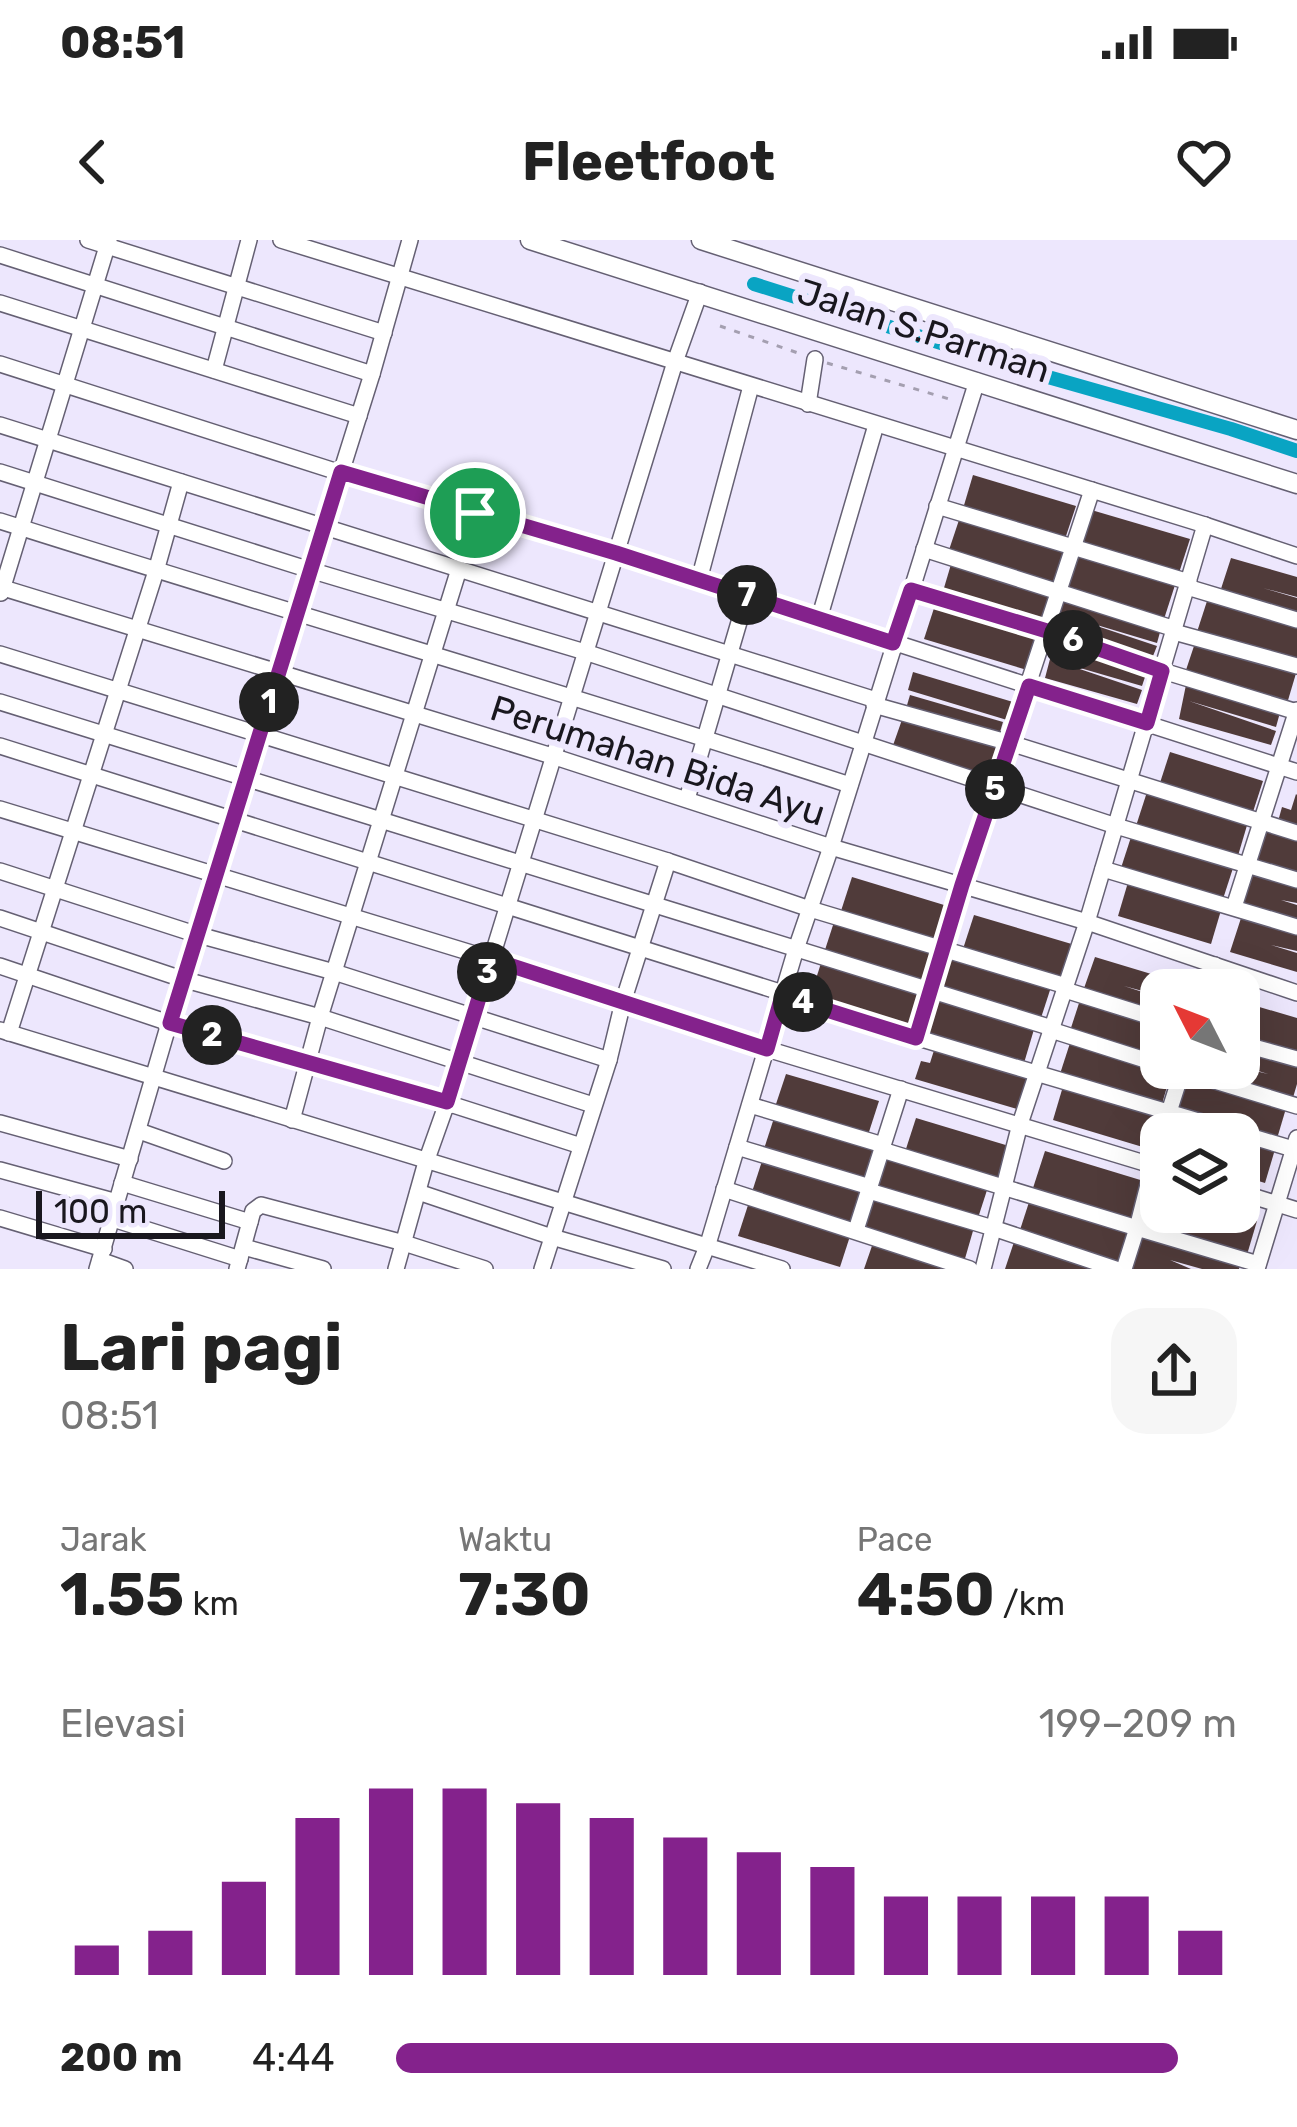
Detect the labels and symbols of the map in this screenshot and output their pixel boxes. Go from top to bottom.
street label: Jalan S.Parman [792,269,1056,392]
pin [424,462,526,564]
pin: 7 [717,565,777,625]
pin: 6 [1043,610,1103,670]
pin: 1 [239,672,299,732]
street label: Perumahan Bida Ayu [485,686,831,835]
pin: 5 [965,759,1025,819]
pin: 3 [457,942,517,1002]
north arrow [1140,969,1260,1089]
pin: 4 [773,972,833,1032]
pin: 2 [182,1005,242,1065]
scale bar [36,1185,225,1238]

